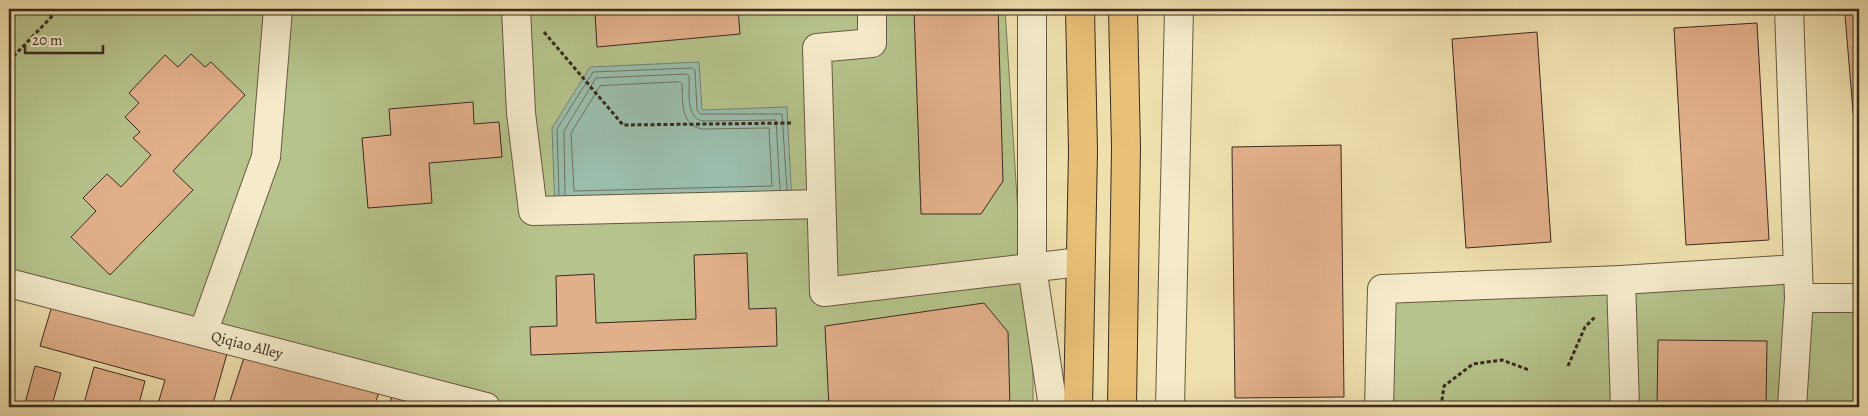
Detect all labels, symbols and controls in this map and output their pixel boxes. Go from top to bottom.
scale bar [25,22,102,54]
text: 20 m [32,30,63,50]
street label: Qiqiao Alley [209,326,285,364]

